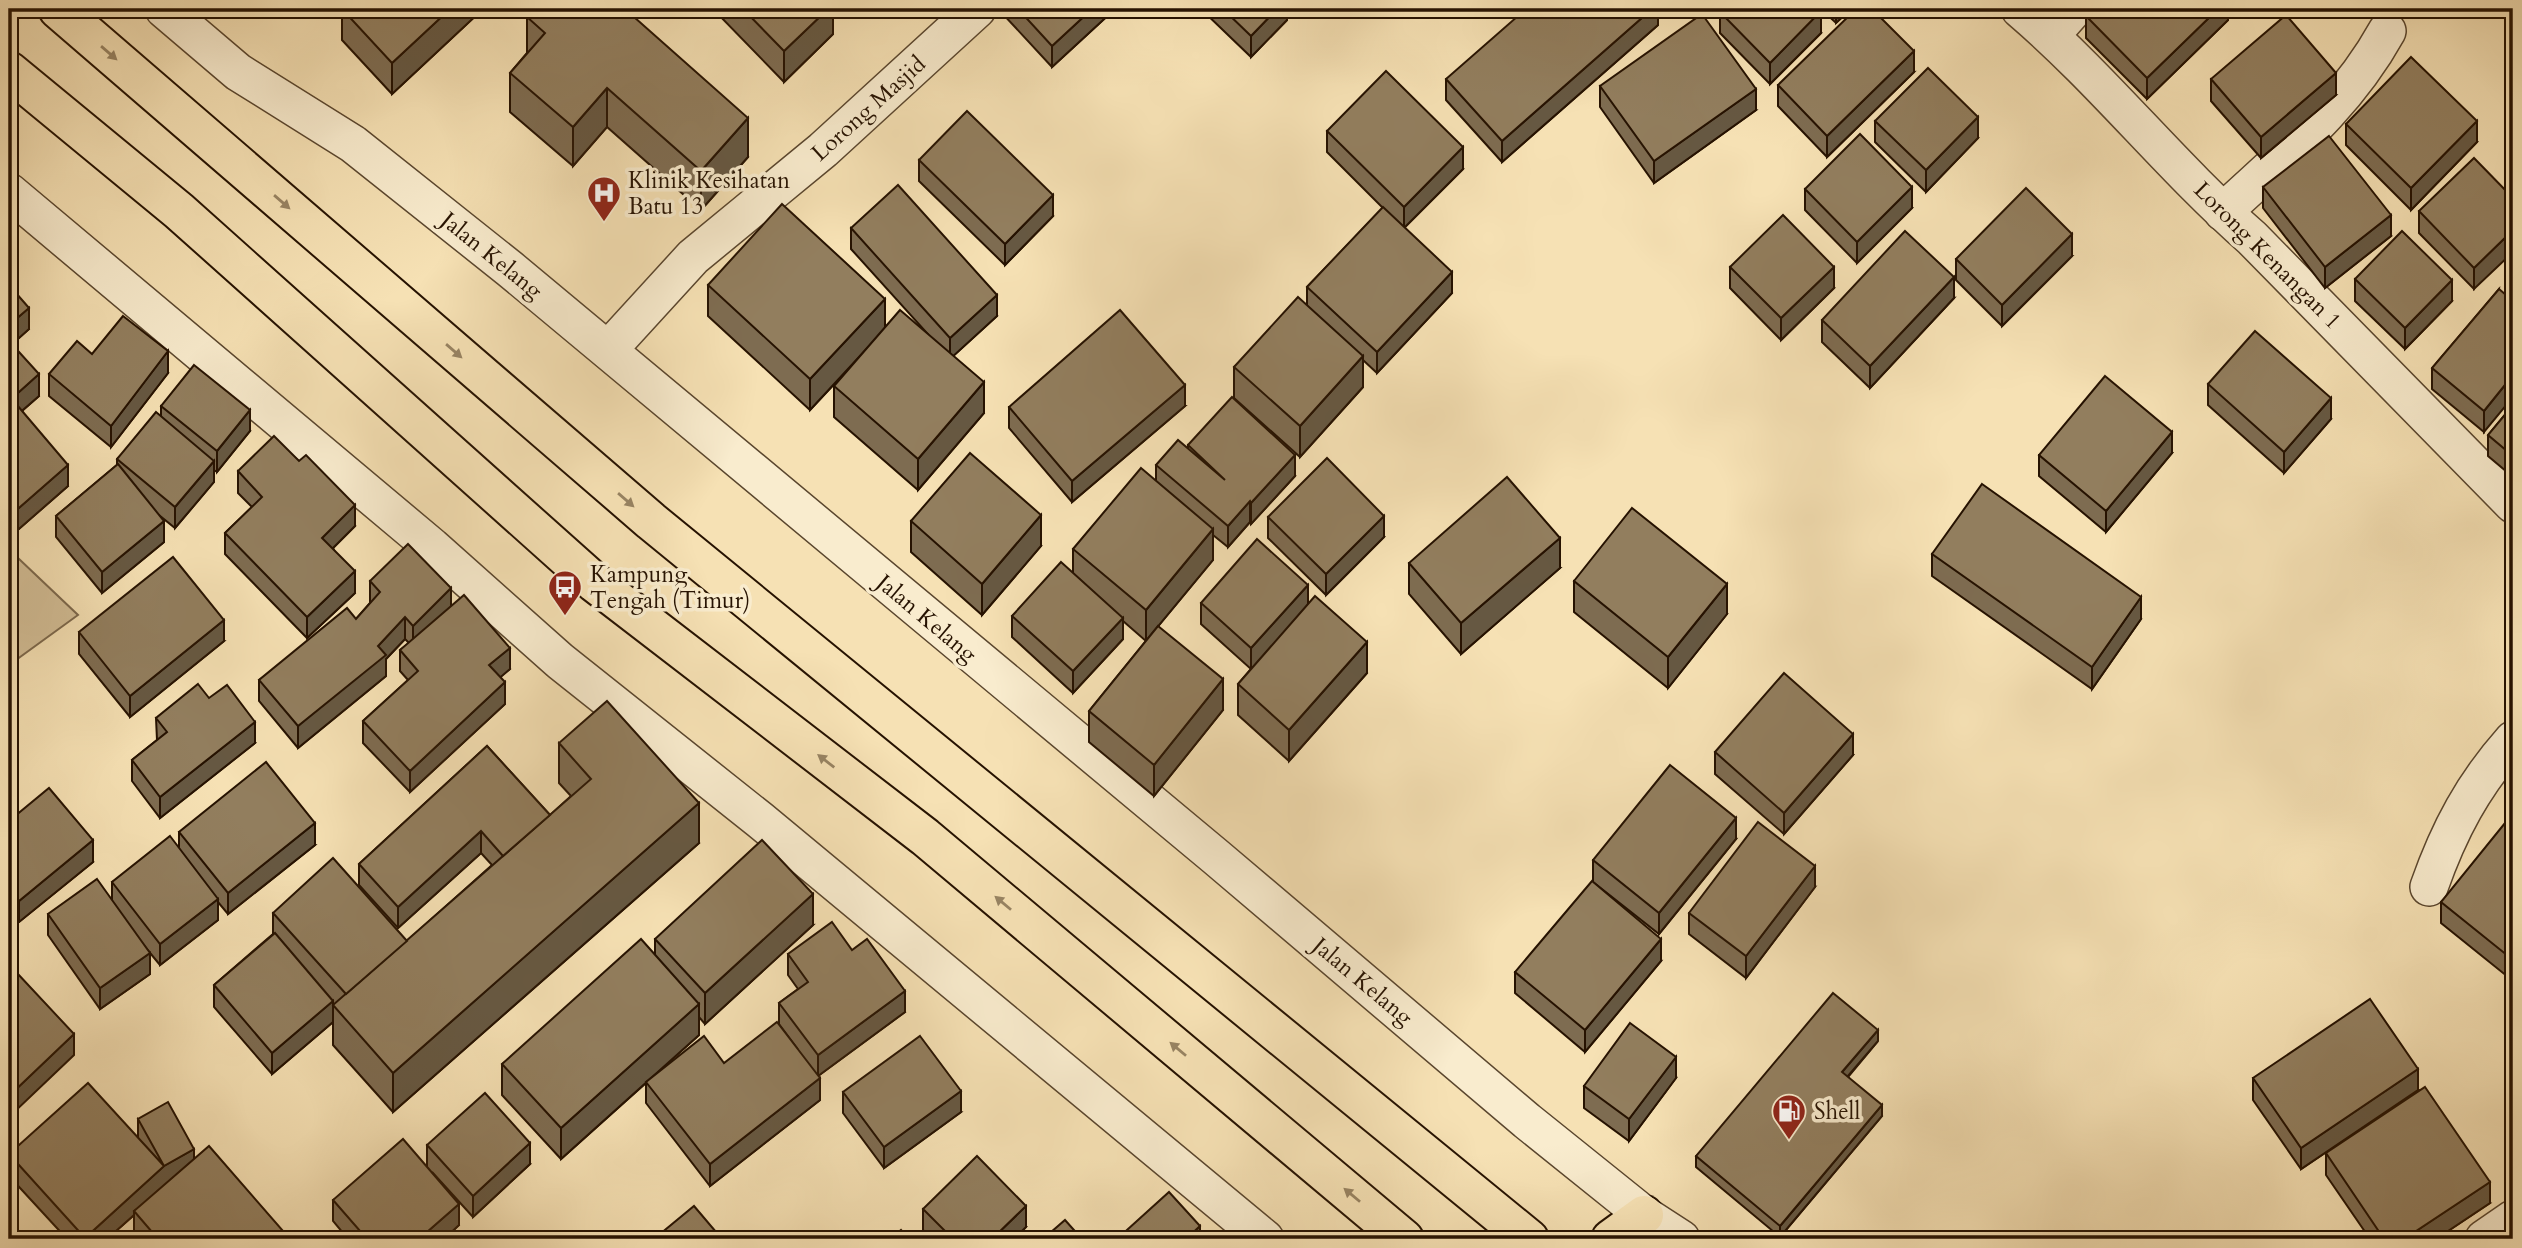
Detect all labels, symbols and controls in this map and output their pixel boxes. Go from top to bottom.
one-way arrow [101,45,118,60]
street label: Lorong Masjid [805,48,933,168]
place label: Klinik Kesihatan Batu 13 [628,165,790,222]
hospital icon: Klinik Kesihatan Batu 13 [585,174,623,223]
street label: Lorong Kenangan 1 [2187,175,2348,336]
one-way arrow [273,194,290,209]
street label: Jalan Kelang [432,203,549,306]
one-way arrow [445,343,462,358]
one-way arrow [617,492,635,508]
place label: Kampung Tengah (Timur) [590,559,750,616]
street label: Jalan Kelang [868,565,983,670]
bus stop icon: Kampung Tengah (Timur) [546,568,584,617]
one-way arrow [817,754,835,768]
one-way arrow [995,896,1012,911]
street label: Jalan Kelang [1304,928,1419,1033]
one-way arrow [1169,1042,1186,1057]
fuel station icon: Shell [1770,1092,1808,1141]
place label: Shell [1814,1096,1860,1127]
one-way arrow [1343,1188,1361,1203]

